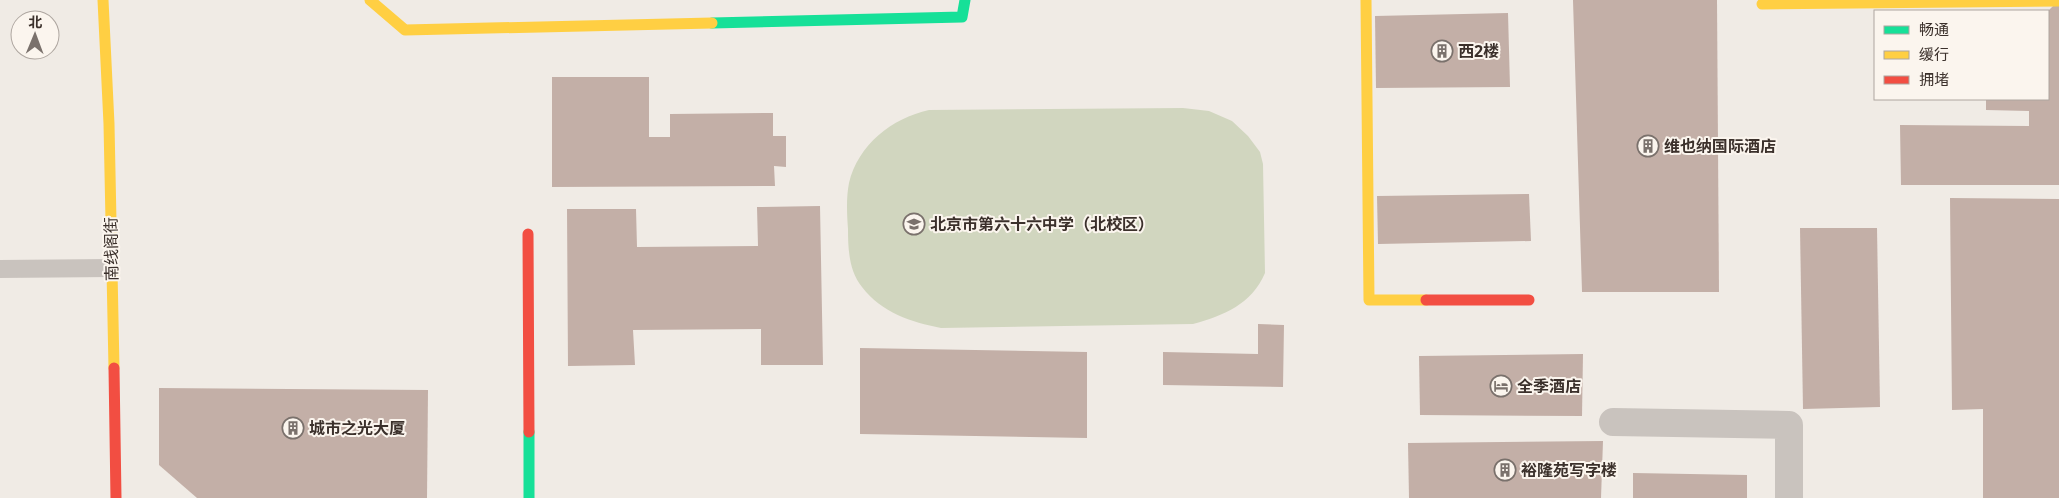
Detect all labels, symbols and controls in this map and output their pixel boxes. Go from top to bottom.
north arrow [10,10,60,60]
legend [1874,10,2049,100]
text: 北 [28,12,42,31]
text: 畅通 [1919,19,1949,39]
building icon: 西2楼 [1430,39,1454,63]
place label: 西2楼 [1458,40,1499,62]
text: 缓行 [1919,44,1949,64]
text: 拥堵 [1919,69,1949,89]
building icon: 维也纳国际酒店 [1636,134,1660,158]
place label: 维也纳国际酒店 [1664,135,1776,157]
school or university icon: 北京市第六十六中学（北校区） [902,212,926,236]
place label: 北京市第六十六中学（北校区） [930,213,1154,235]
street label: 南线阁街 [99,217,123,281]
hotel icon: 全季酒店 [1489,374,1513,398]
place label: 全季酒店 [1517,375,1581,397]
building icon: 城市之光大厦 [281,416,305,440]
place label: 城市之光大厦 [309,417,405,439]
building icon: 裕隆苑写字楼 [1493,458,1517,482]
place label: 裕隆苑写字楼 [1521,459,1617,481]

